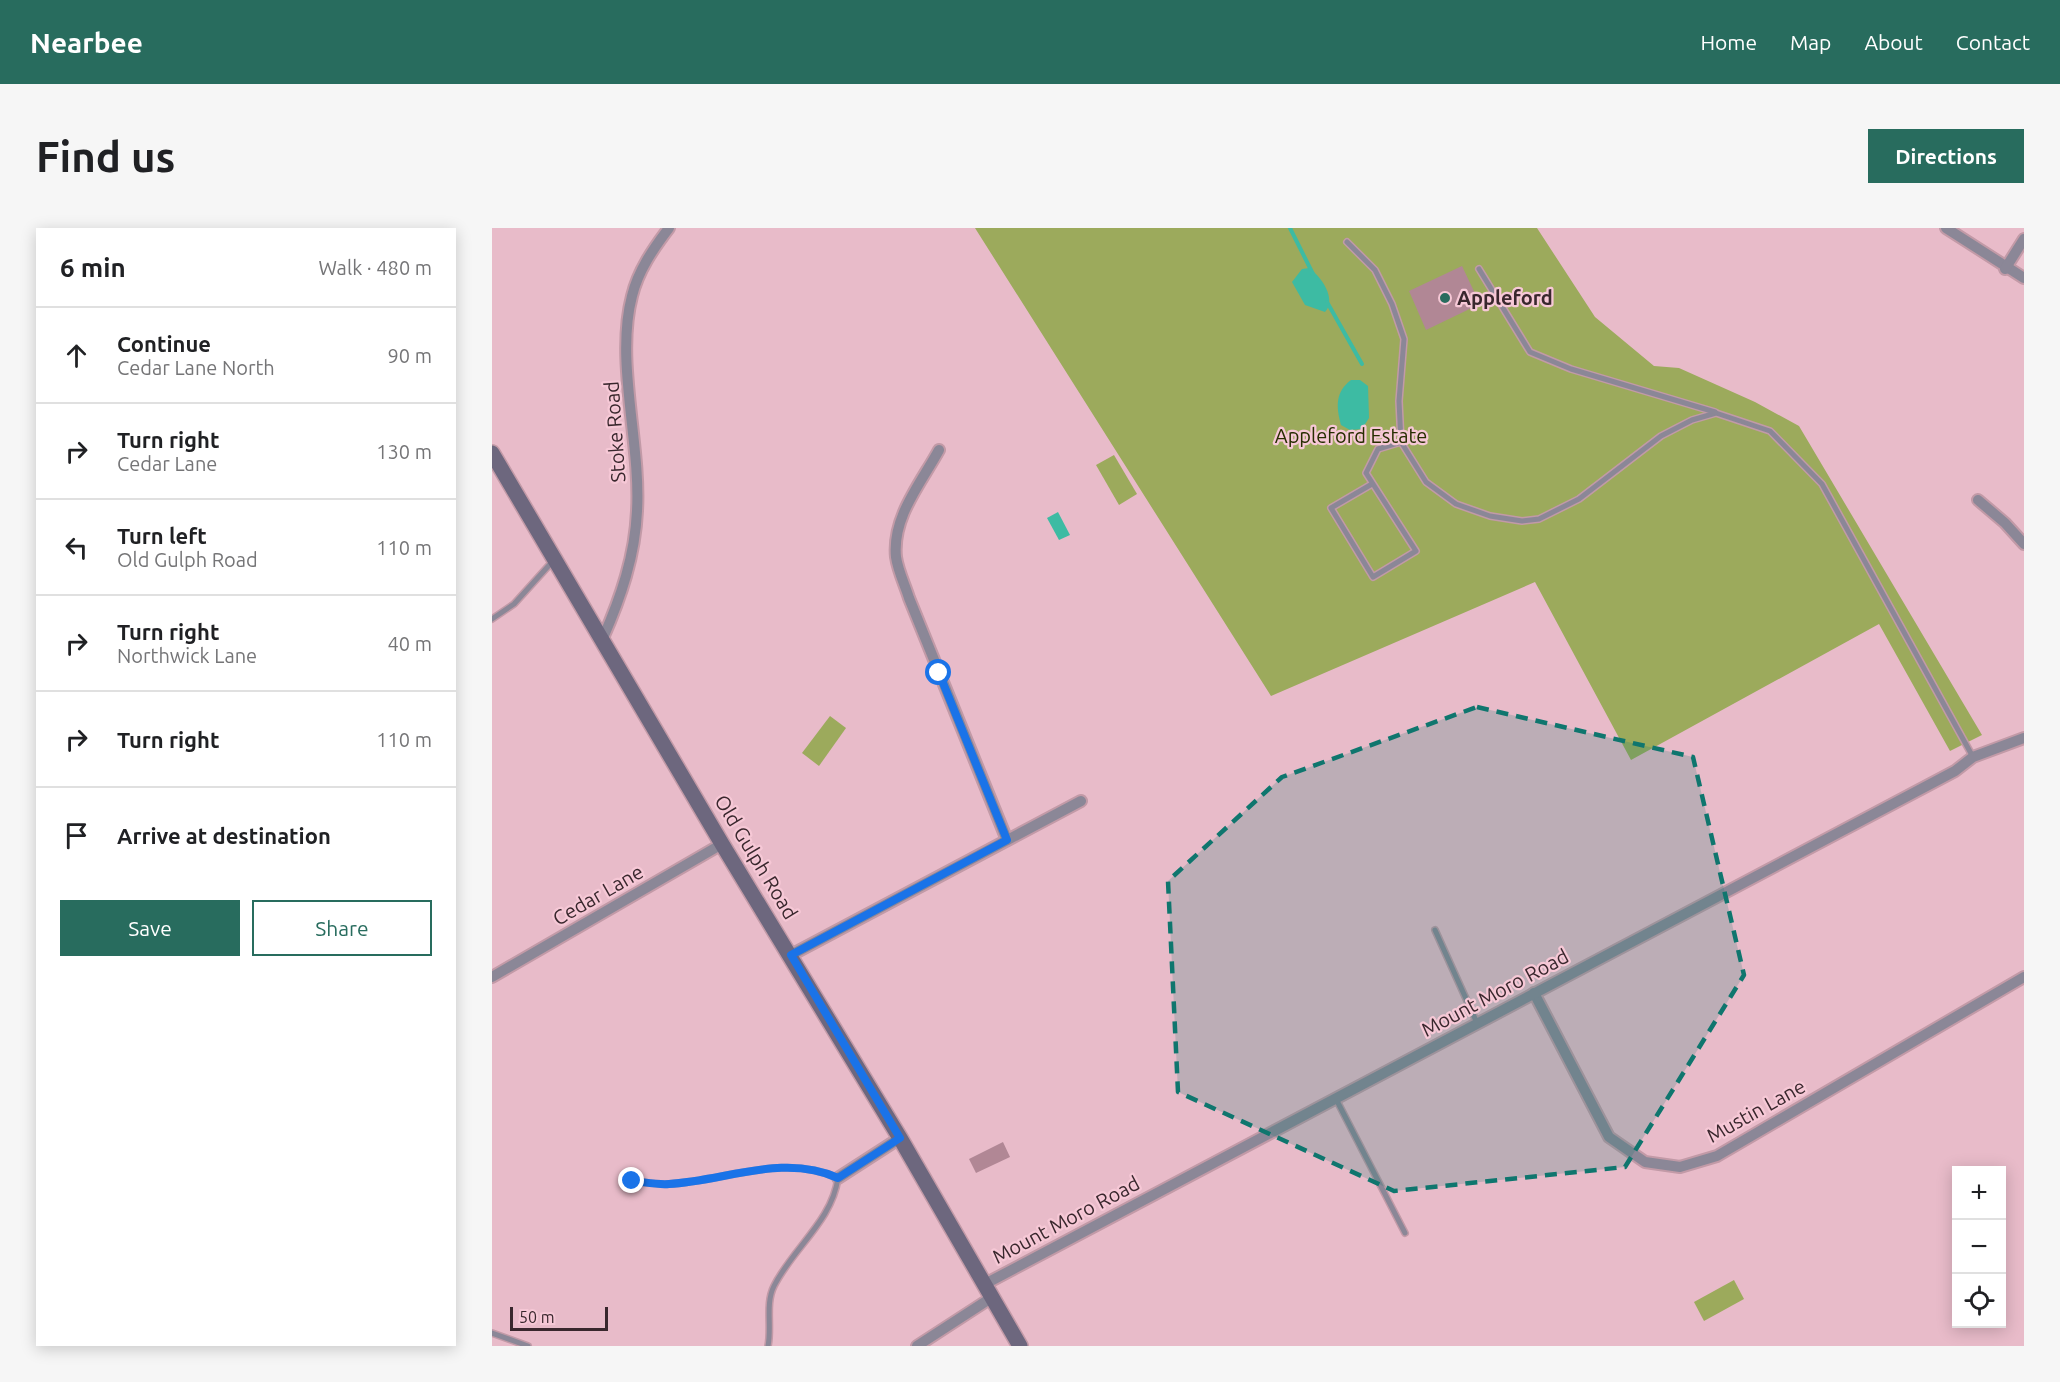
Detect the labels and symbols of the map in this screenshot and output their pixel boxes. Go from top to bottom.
place label: Appleford [1457,286,1553,309]
marker: Appleford [1438,291,1452,305]
street label: Stoke Road [599,381,630,483]
park label: Appleford Estate [1275,424,1427,447]
route start [925,659,951,685]
street label: Old Gulph Road [710,790,803,923]
street label: Cedar Lane [549,860,647,930]
street label: Mount Moro Road [1417,944,1572,1041]
street label: Mustin Lane [1702,1074,1809,1147]
route end [618,1167,644,1193]
street label: Mount Moro Road [988,1171,1143,1268]
scale bar [510,1304,608,1332]

